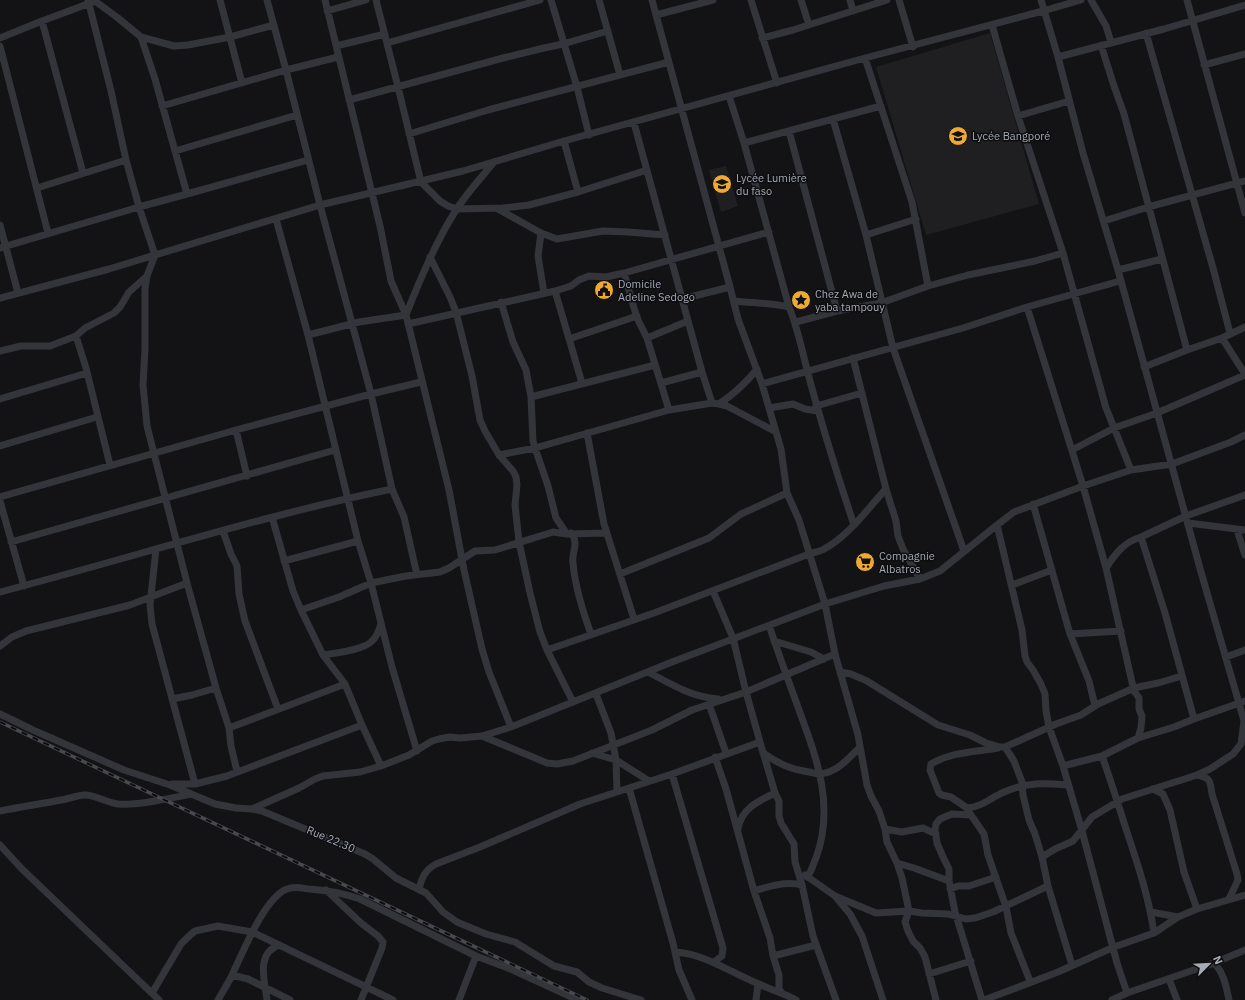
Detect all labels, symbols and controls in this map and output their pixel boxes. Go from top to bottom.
school or university icon: Lycée Bangporé [947,125,969,147]
place label: Lycée Bangporé [972,129,1050,143]
place label: Lycée Lumière du faso [736,171,807,198]
school or university icon: Lycée Lumière du faso [711,173,733,195]
place label: Domicile Adeline Sedogo [618,277,695,304]
public building icon: Domicile Adeline Sedogo [593,279,615,301]
place label: Chez Awa de yaba tampouy [815,287,885,314]
place icon: Chez Awa de yaba tampouy [790,289,812,311]
place label: Compagnie Albatros [879,549,935,576]
supermarket icon: Compagnie Albatros [854,551,876,573]
street label: Rue 22.30 [305,823,357,855]
north arrow [1189,944,1229,984]
text: N [1210,953,1226,966]

